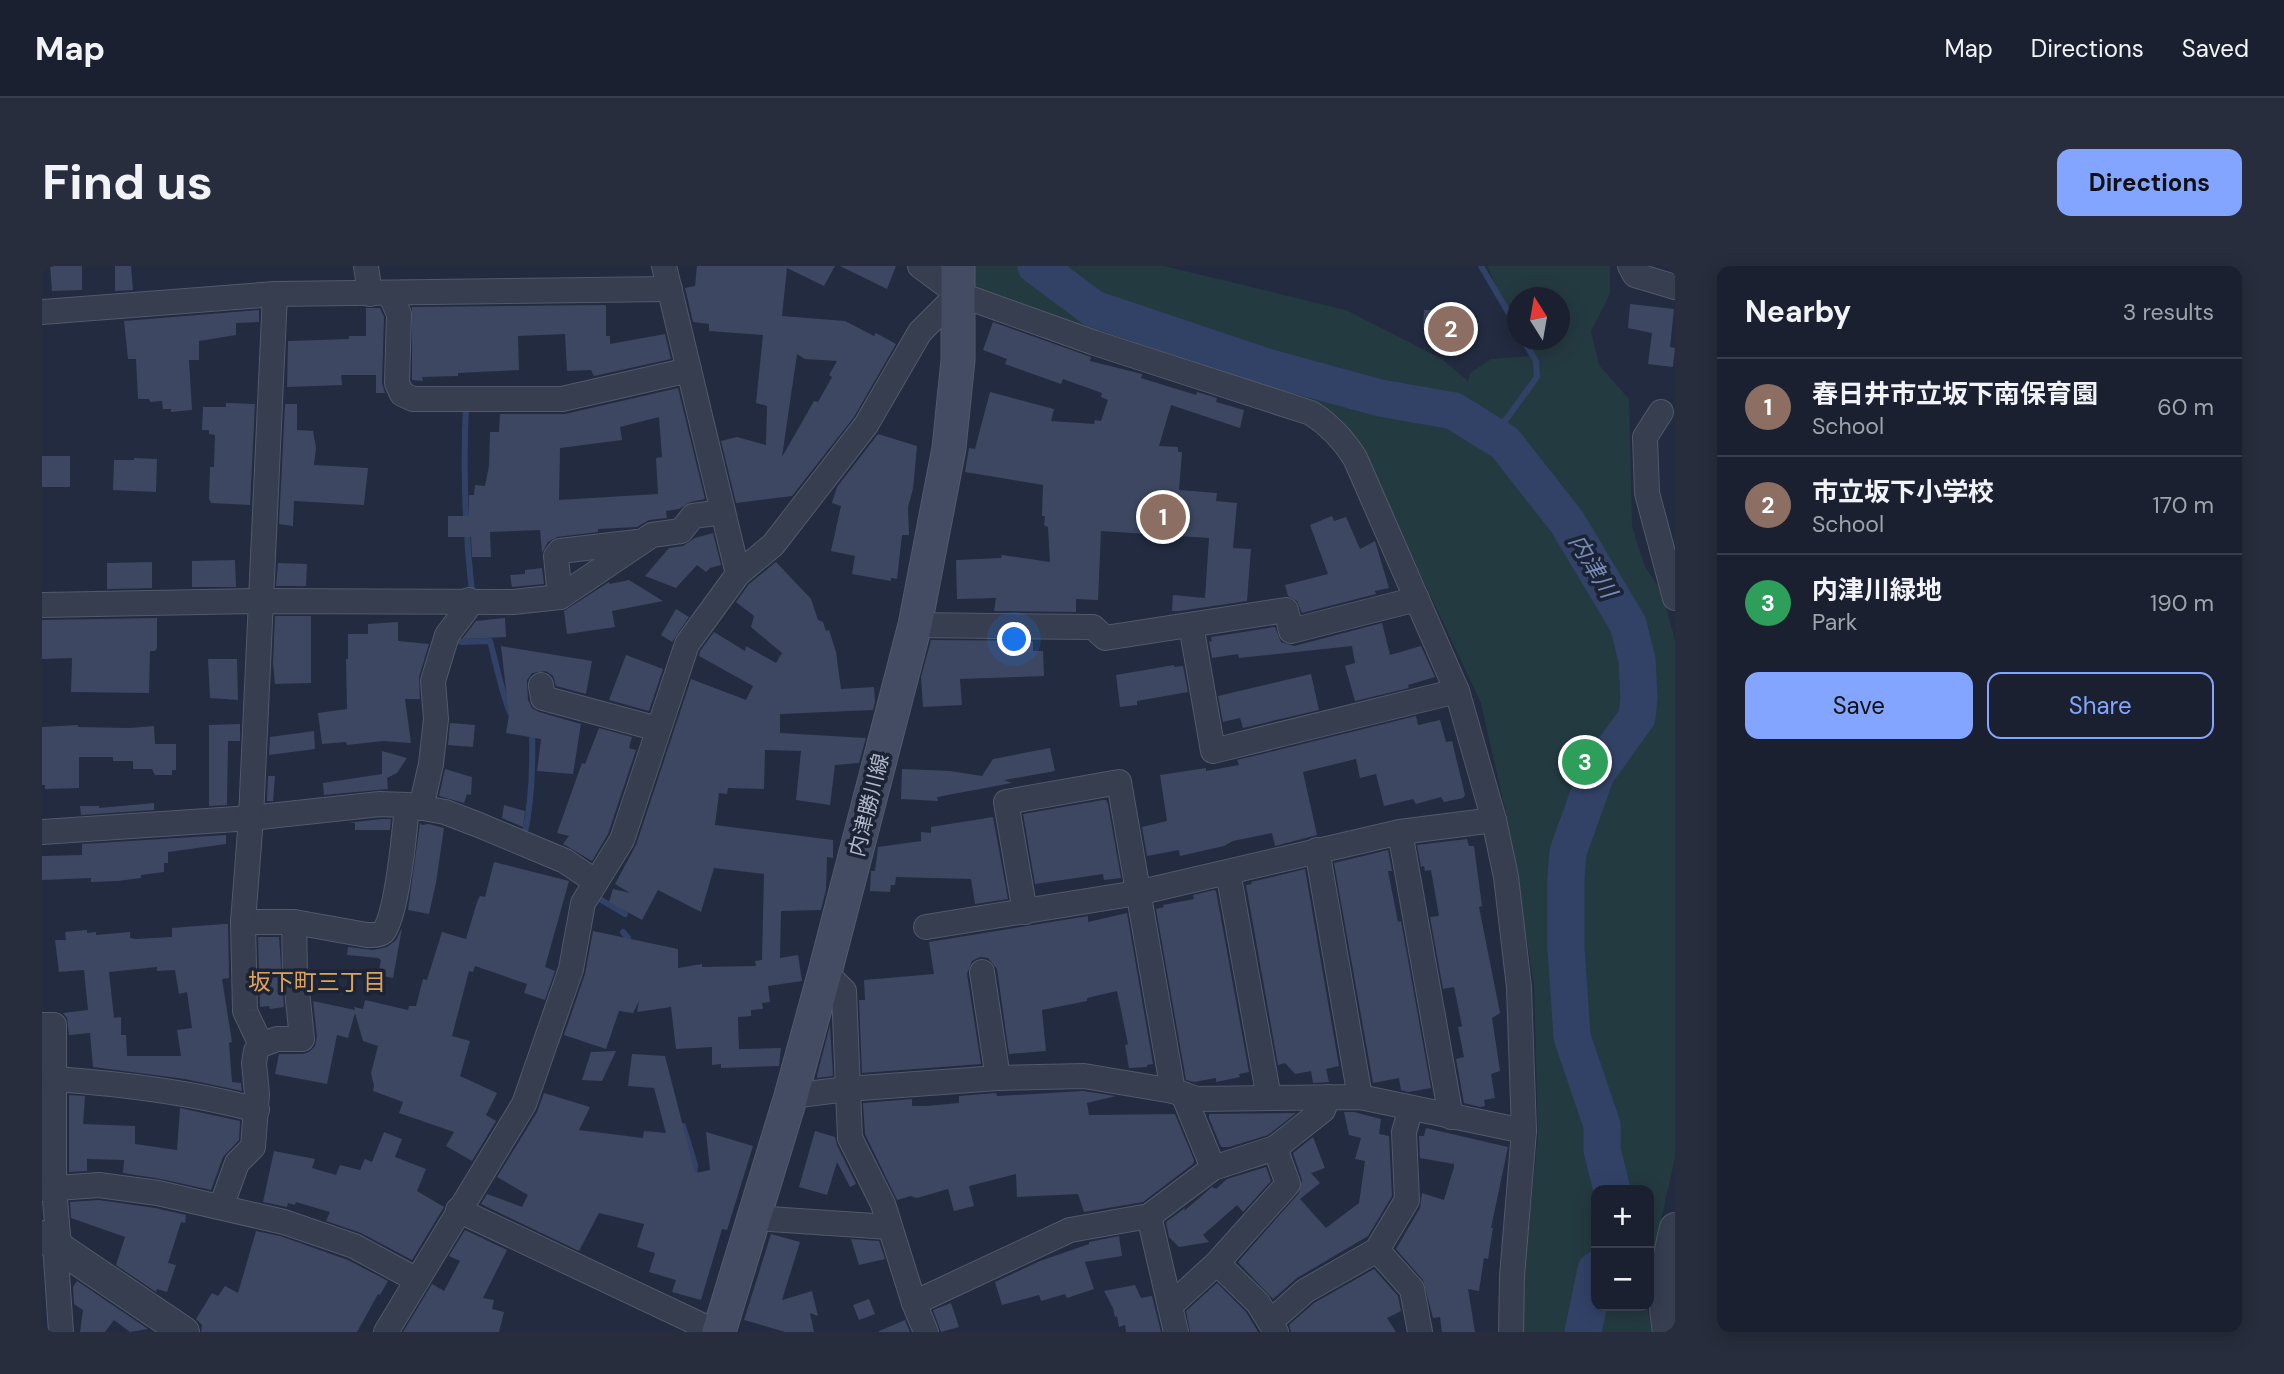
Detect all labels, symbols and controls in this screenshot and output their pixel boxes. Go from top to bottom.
text: Map [35,27,105,70]
text: Map [1945,33,1993,64]
text: Directions [2031,33,2144,64]
text: Saved [2182,33,2249,64]
button: Directions [2057,149,2242,216]
text: Find us [42,150,213,214]
north arrow [1507,287,1570,350]
text: Nearby [1745,292,1851,331]
text: 3 results [2123,297,2214,327]
pin: 2 [1428,303,1474,355]
text: 春日井市立坂下南保育園 [1812,377,2098,411]
text: 1 [1764,392,1772,422]
text: 60 m [2157,392,2214,422]
text: School [1812,411,1884,441]
text: 市立坂下小学校 [1812,475,1994,509]
text: 2 [1761,490,1775,520]
text: 170 m [2153,490,2214,520]
pin: 1 [1140,491,1186,543]
text: School [1812,509,1884,539]
water label: 内津川 [1562,529,1625,606]
text: 内津川緑地 [1812,573,1942,607]
text: 3 [1761,588,1775,618]
text: 190 m [2150,588,2214,618]
text: Park [1812,607,1857,637]
your location [997,622,1031,656]
button: Save [1745,672,1973,739]
button: Share [1987,672,2214,739]
pin: 3 [1562,736,1608,788]
street label: 内津勝川線 [843,751,895,859]
district label: 坂下町三丁目 [248,967,386,997]
map controls [1591,1185,1654,1311]
button: + [1591,1185,1654,1248]
button: − [1591,1248,1654,1311]

